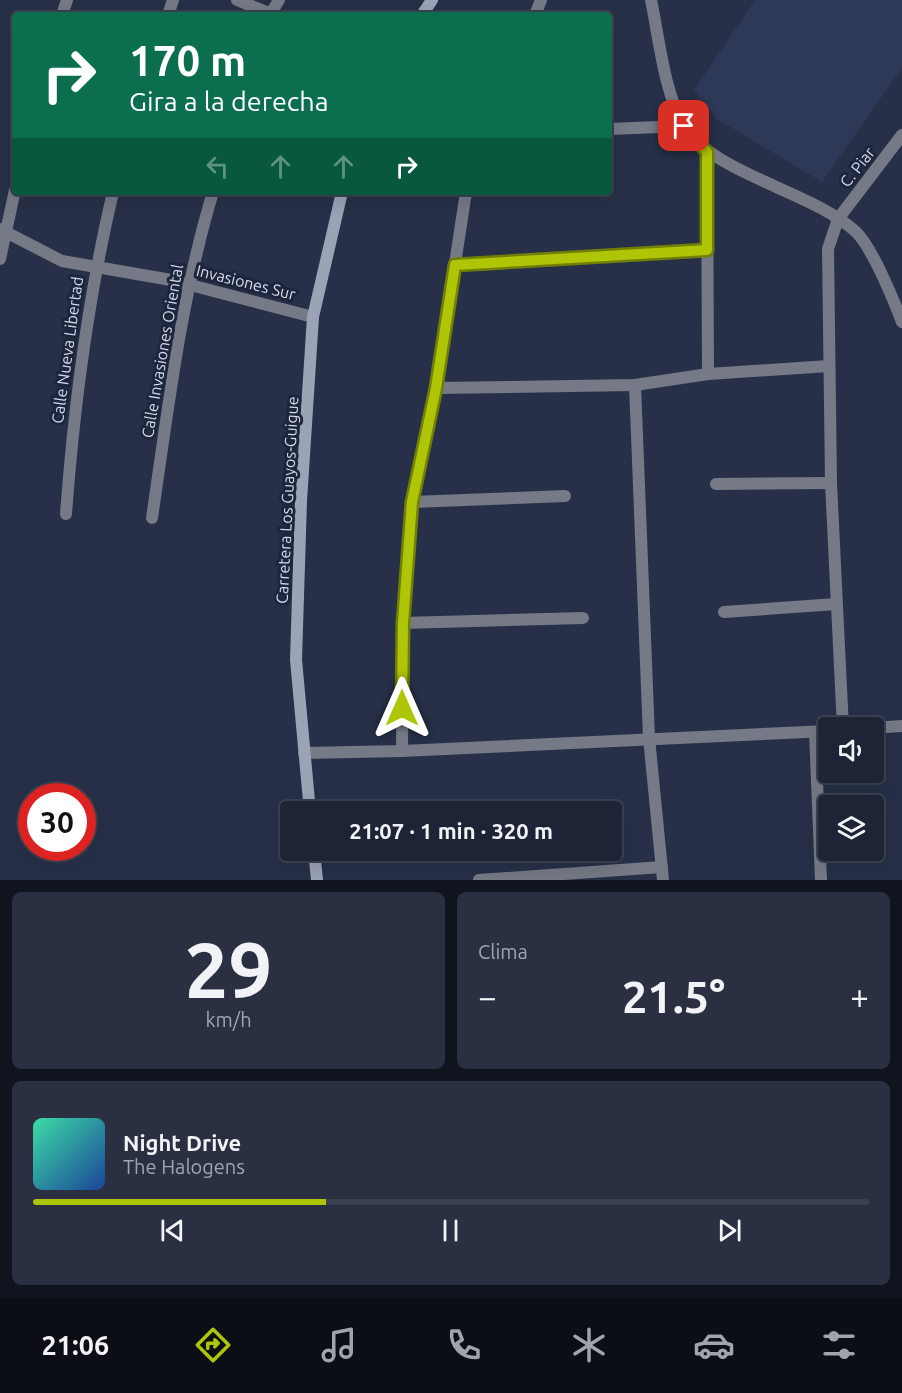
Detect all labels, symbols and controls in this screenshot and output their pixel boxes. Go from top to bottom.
icon: right [30,36,108,114]
text: 170 m [129,37,246,84]
text: Gira a la derecha [129,86,329,116]
pin [658,100,709,151]
icon: arrive [667,109,700,142]
street label: C. Piar [836,144,878,190]
icon: left [201,150,234,183]
icon: ahead [264,150,297,183]
icon: ahead [327,150,360,183]
icon: right [390,150,423,183]
street label: Invasiones Sur [195,261,297,303]
street label: Calle Invasiones Oriental [138,263,186,439]
street label: Calle Nueva Libertad [48,275,86,425]
street label: Carretera Los Guayos-Guigue [273,396,301,604]
position arrow [370,676,434,740]
map controls [818,717,884,861]
button: sound [818,717,884,783]
speed limit sign: 30 [18,783,96,861]
button: layers [818,795,884,861]
text: 21:07 · 1 min · 320 m [349,818,553,843]
text: 29 [185,925,272,1013]
text: Clima [478,940,528,963]
text: 21.5° [622,971,725,1022]
text: − [478,978,497,1015]
text: + [850,978,869,1015]
text: km/h [205,1008,252,1031]
text: Night Drive [123,1130,241,1155]
text: The Halogens [123,1155,245,1178]
icon: previous [156,1214,189,1247]
icon: pause [434,1214,467,1247]
icon: next [713,1214,746,1247]
icon: directions [192,1324,234,1366]
icon: music [318,1324,360,1366]
icon: phone [443,1324,485,1366]
icon: climate [568,1324,610,1366]
icon: car [693,1324,735,1366]
icon: filters [818,1324,860,1366]
text: 21:06 [42,1330,109,1360]

